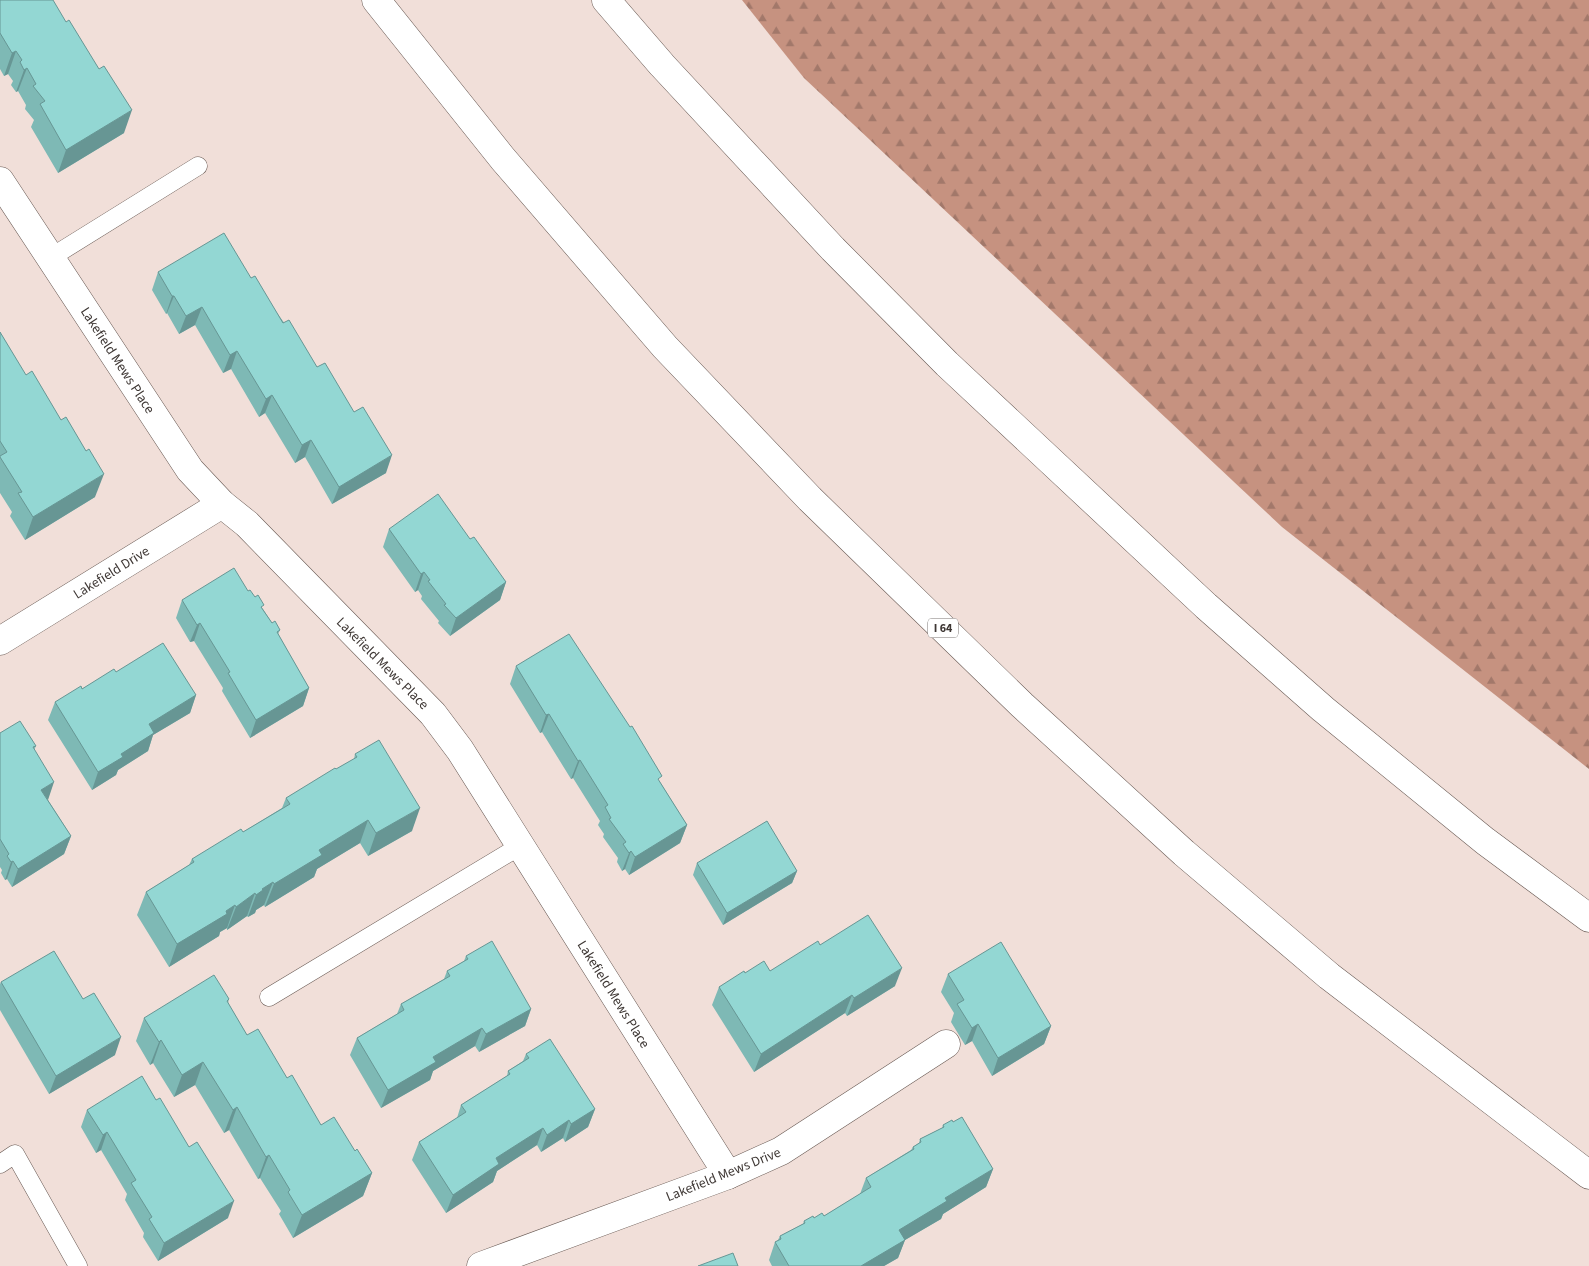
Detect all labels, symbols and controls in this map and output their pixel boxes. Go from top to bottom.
street label: Lakefield Mews Place [75,303,159,418]
street label: Lakefield Drive [70,541,154,604]
street label: Lakefield Mews Place [332,613,433,715]
road number: I 64 [928,618,958,638]
street label: Lakefield Mews Place [572,937,654,1052]
street label: Lakefield Mews Drive [663,1143,784,1207]

